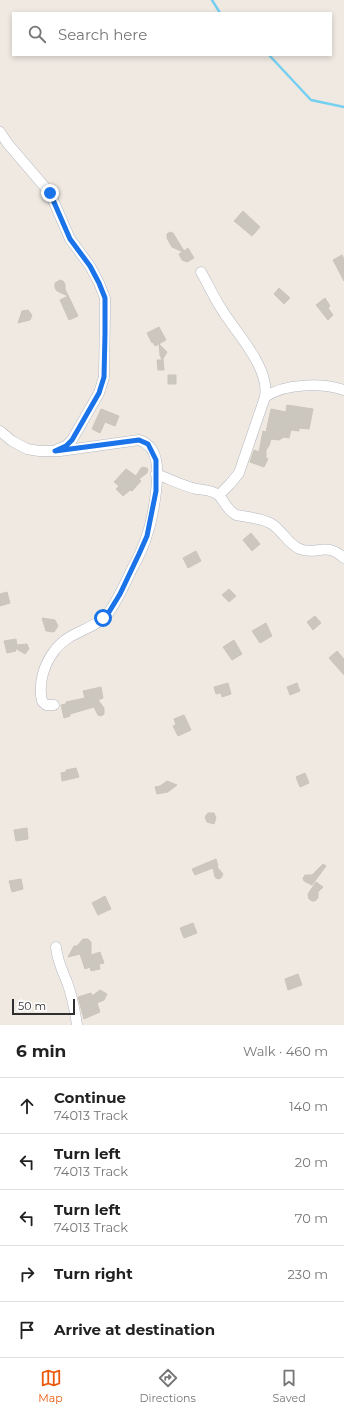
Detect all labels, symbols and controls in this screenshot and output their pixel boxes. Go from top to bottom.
search box [12,12,332,56]
icon: search [26,23,48,45]
text: Search here [58,25,147,44]
route end [41,184,59,202]
route start [94,609,112,627]
scale bar [12,997,75,1016]
text: 50 m [18,999,46,1013]
text: 6 min [16,1041,66,1061]
text: Walk · 460 m [243,1043,328,1059]
text: Continue [54,1088,126,1107]
icon: ahead [16,1095,38,1117]
text: 140 m [289,1098,328,1114]
text: 74013 Track [54,1107,128,1123]
text: Turn left [54,1144,121,1163]
icon: left [16,1151,38,1173]
text: 20 m [295,1154,328,1170]
text: 74013 Track [54,1163,128,1179]
text: Turn left [54,1200,121,1219]
icon: left [16,1207,38,1229]
text: 70 m [295,1210,328,1226]
text: 74013 Track [54,1219,128,1235]
icon: right [16,1263,38,1285]
text: Turn right [54,1264,133,1283]
text: 230 m [287,1266,328,1282]
icon: arrive [16,1319,38,1341]
text: Arrive at destination [54,1320,215,1339]
tab: Map [38,1367,63,1405]
tab: Directions [140,1367,196,1405]
tab: Saved [273,1367,306,1405]

